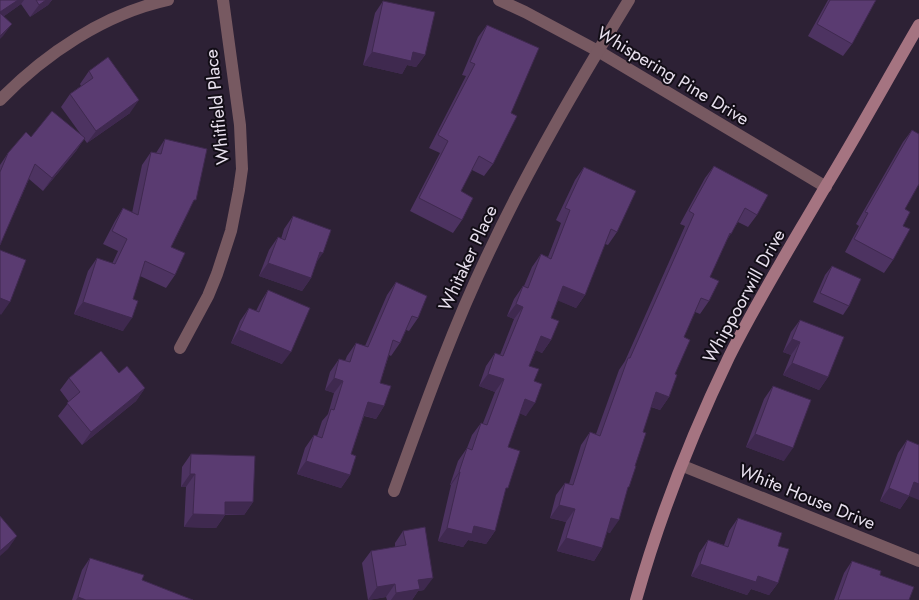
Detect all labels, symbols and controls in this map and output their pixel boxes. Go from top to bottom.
street label: Whispering Pine Drive [592,20,754,132]
street label: Whitfield Place [198,48,236,166]
street label: Whitaker Place [432,201,504,315]
street label: Whippoorwill Drive [696,224,792,368]
street label: White House Drive [735,458,879,536]

